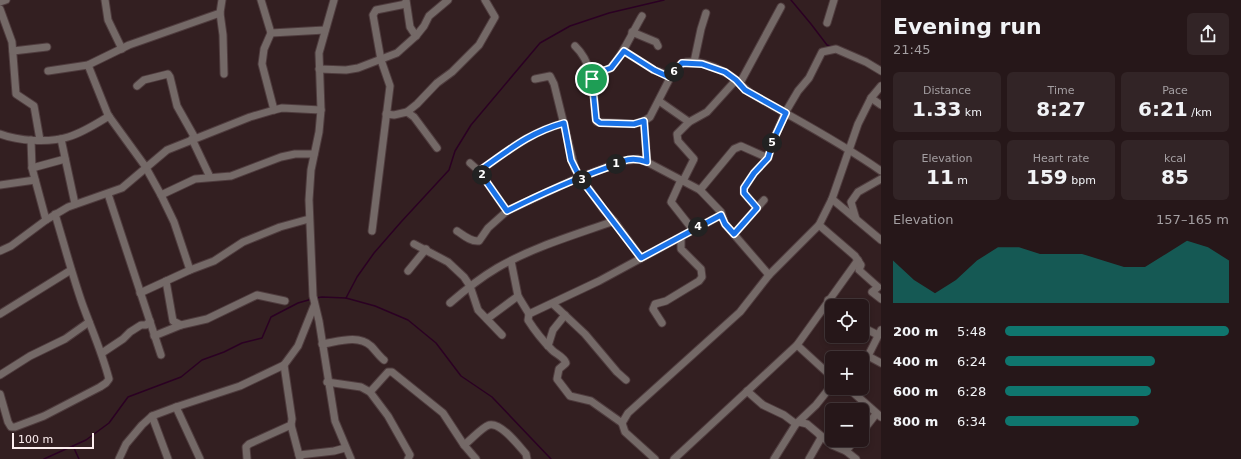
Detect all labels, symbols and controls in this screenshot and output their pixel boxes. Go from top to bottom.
button: share [1187,13,1229,55]
text: Evening run [893,14,1042,39]
text: 21:45 [893,42,930,57]
pin [575,62,609,96]
pin: 6 [664,62,684,82]
text: 6 [670,65,678,78]
icon: arrive [581,68,603,90]
text: Distance [923,84,971,97]
text: Time [1048,84,1074,97]
text: Pace [1162,84,1188,97]
text: 1.33 [912,97,961,121]
text: 8:27 [1036,97,1086,121]
text: 6:21 [1138,97,1188,121]
text: km [961,106,982,119]
text: /km [1188,106,1212,119]
pin: 5 [762,133,782,153]
text: 5 [768,136,776,149]
text: Elevation [921,152,973,165]
text: Heart rate [1033,152,1089,165]
text: kcal [1164,152,1186,165]
pin: 1 [606,154,626,174]
text: 1 [612,157,620,170]
pin: 2 [472,165,492,185]
text: 11 [926,165,954,189]
text: 159 [1026,165,1068,189]
text: 85 [1161,165,1189,189]
text: 2 [478,168,486,181]
pin: 3 [572,170,592,190]
text: 3 [578,173,586,186]
text: m [954,174,968,187]
text: bpm [1068,174,1096,187]
text: Elevation [893,212,953,227]
text: 157–165 m [1156,212,1229,227]
pin: 4 [688,217,708,237]
text: 4 [694,220,702,233]
map controls [825,299,869,447]
button: locate [825,299,869,343]
text: 200 m [893,324,938,339]
text: 5:48 [957,324,986,339]
button: + [825,351,869,395]
text: 400 m [893,354,938,369]
text: 6:24 [957,354,986,369]
text: 600 m [893,384,938,399]
text: 6:28 [957,384,986,399]
button: − [825,403,869,447]
text: 800 m [893,414,938,429]
text: 6:34 [957,414,986,429]
scale bar [12,431,94,450]
text: 100 m [18,433,53,446]

